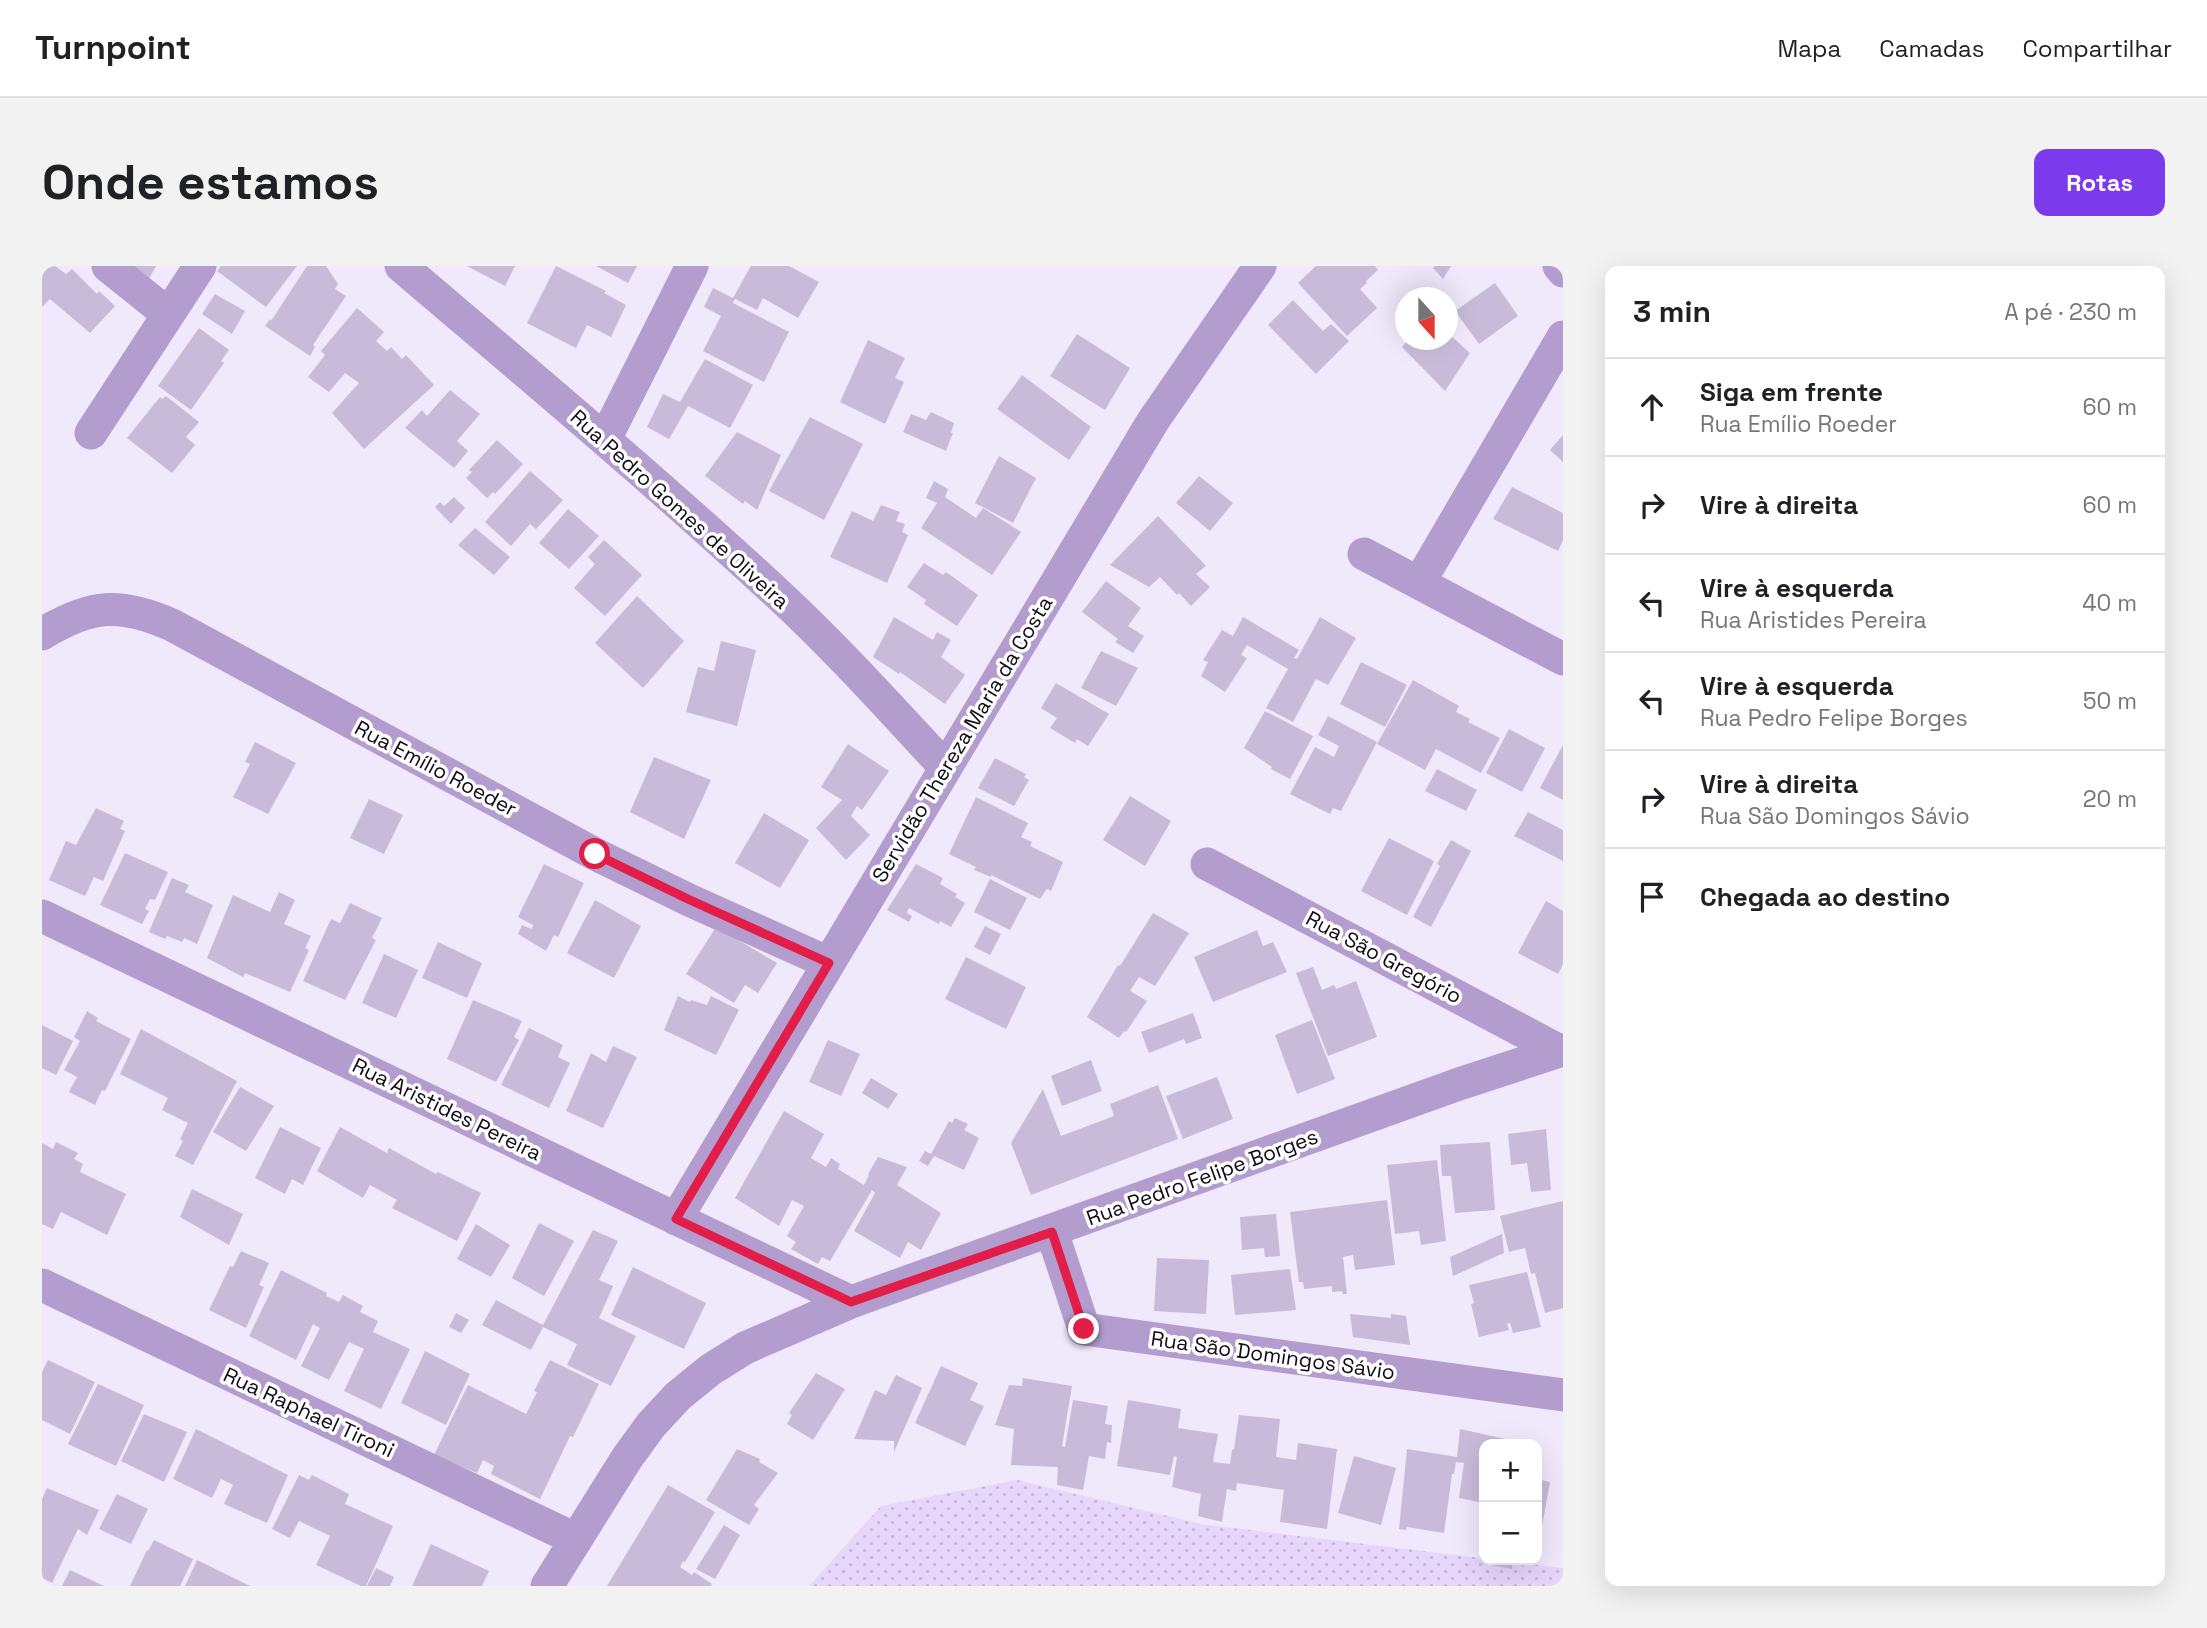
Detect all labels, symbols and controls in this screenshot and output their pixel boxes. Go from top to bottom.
text: Turnpoint [35,27,191,69]
text: Mapa [1777,33,1841,64]
text: Camadas [1879,33,1984,64]
text: Compartilhar [2022,33,2172,64]
button: Rotas [2034,149,2165,216]
text: Onde estamos [42,151,379,213]
north arrow [1395,287,1458,350]
text: 3 min [1633,292,1711,331]
text: A pé · 230 m [2004,297,2137,327]
text: Siga em frente [1700,375,1883,409]
icon: ahead [1633,388,1671,426]
text: 60 m [2082,392,2137,422]
street label: Rua Pedro Gomes de Oliveira [565,404,795,614]
text: Rua Emílio Roeder [1700,409,1897,439]
icon: right [1633,486,1671,524]
text: Vire à direita [1700,488,1858,522]
text: 60 m [2082,490,2137,520]
text: Vire à esquerda [1700,571,1894,605]
icon: left [1633,584,1671,622]
text: 40 m [2082,588,2137,618]
street label: Servidão Thereza Maria da Costa [866,591,1058,887]
text: Rua Aristides Pereira [1700,605,1927,635]
text: Vire à esquerda [1700,669,1894,703]
icon: left [1633,682,1671,720]
text: 50 m [2083,686,2137,716]
text: Rua Pedro Felipe Borges [1700,703,1968,733]
street label: Rua Emílio Roeder [350,714,522,822]
text: Vire à direita [1700,767,1858,801]
icon: right [1633,780,1671,818]
text: 20 m [2083,784,2137,814]
text: Rua São Domingos Sávio [1700,801,1970,831]
route start [579,838,610,869]
icon: arrive [1633,878,1671,916]
text: Chegada ao destino [1700,880,1950,914]
street label: Rua São Gregório [1301,904,1467,1010]
street label: Rua Aristides Pereira [348,1051,546,1167]
street label: Rua Pedro Felipe Borges [1083,1123,1321,1231]
route end [1068,1313,1099,1344]
street label: Rua São Domingos Sávio [1149,1324,1397,1386]
street label: Rua Raphael Tironi [219,1361,399,1463]
map controls [1479,1439,1542,1565]
button: + [1479,1439,1542,1502]
button: − [1479,1502,1542,1565]

